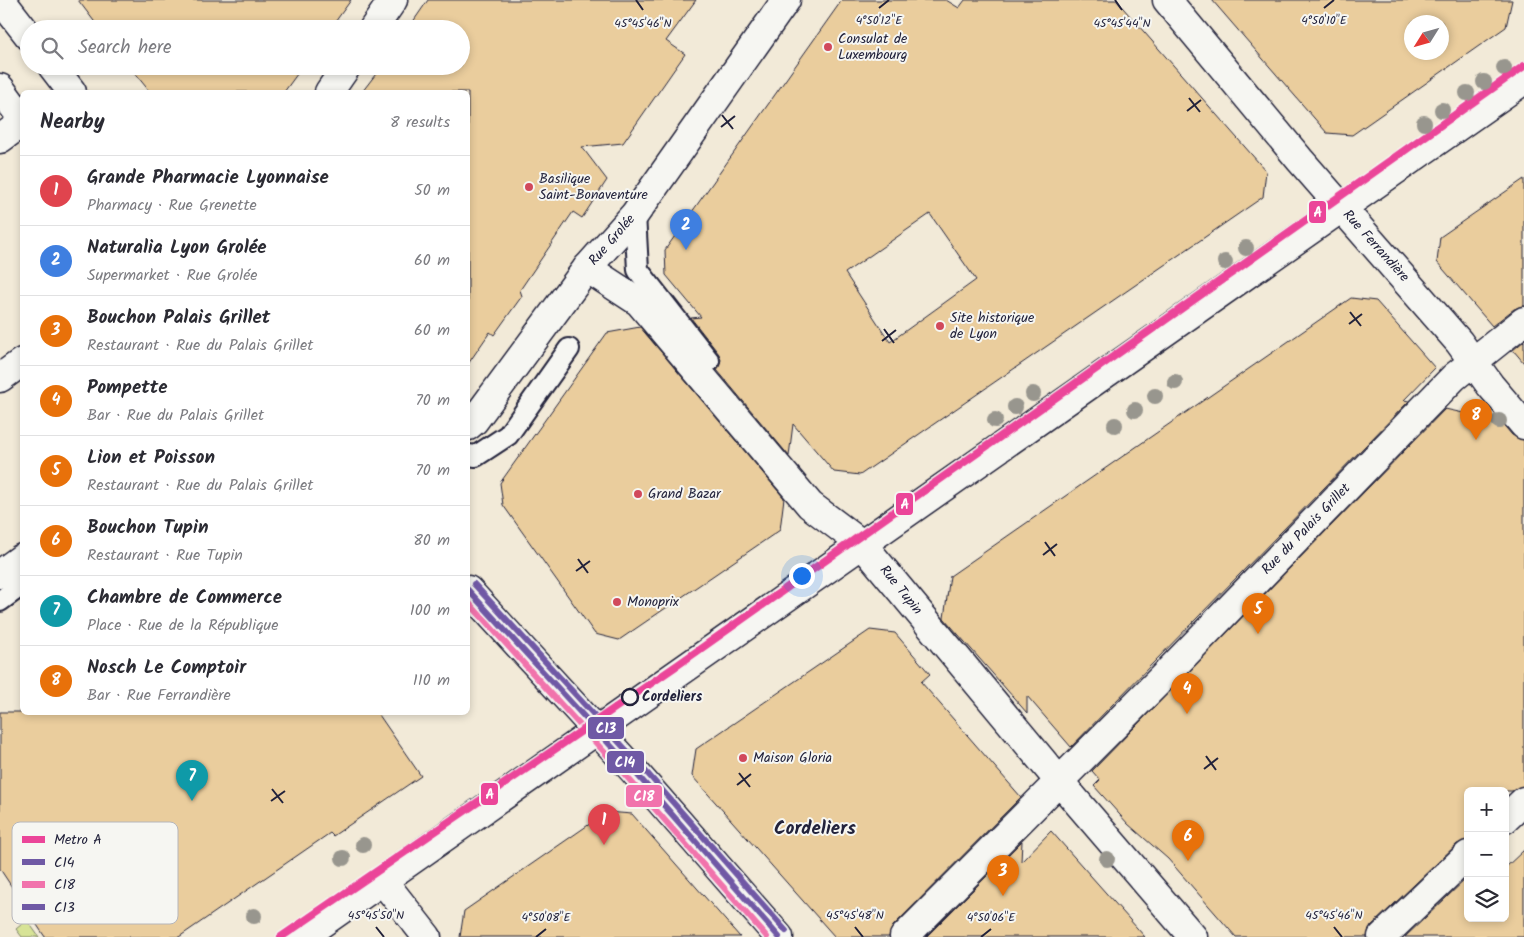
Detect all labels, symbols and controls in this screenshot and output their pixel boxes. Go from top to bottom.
text: 4°50'12"E [856,11,903,30]
text: 4°50'10"E [1301,11,1348,30]
text: 45°45'46"N [614,14,672,33]
text: 45°45'44"N [1093,14,1151,33]
north arrow [1404,15,1449,60]
search box [20,20,470,75]
place label: Consulat de Luxembourg [838,28,908,66]
text: Search here [78,33,172,63]
icon: search [38,34,66,62]
marker: Consulat de Luxembourg [822,41,834,53]
text: Nearby [40,106,105,139]
text: 8 results [390,110,450,135]
text: Grande Pharmacie Lyonnaise [87,163,329,193]
place label: Basilique Saint-Bonaventure [539,168,648,206]
text: 1 [54,178,58,203]
text: 50 m [414,178,450,203]
marker: Basilique Saint-Bonaventure [523,181,535,193]
text: Pharmacy · Rue Grenette [87,193,257,218]
line badge: A [1308,200,1327,224]
text: A [1314,202,1323,224]
street label: Rue Ferrandière [1337,205,1415,288]
street label: Rue Grolée [583,209,641,271]
pin: 2 [670,209,702,250]
text: Naturalia Lyon Grolée [87,233,267,263]
text: 2 [51,248,61,273]
text: 60 m [414,248,450,273]
text: Supermarket · Rue Grolée [87,263,258,288]
text: Bouchon Palais Grillet [87,303,270,333]
place label: Site historique de Lyon [950,307,1035,345]
text: 3 [52,318,60,343]
text: 60 m [414,318,450,343]
marker: Site historique de Lyon [934,320,946,332]
text: Restaurant · Rue du Palais Grillet [87,333,313,358]
text: Pompette [87,373,168,403]
text: 4 [52,388,60,413]
text: 70 m [415,388,450,413]
pin: 8 [1460,399,1492,440]
text: Bar · Rue du Palais Grillet [87,403,264,428]
text: Lion et Poisson [87,443,215,473]
text: 5 [52,458,60,483]
text: 70 m [415,458,450,483]
text: Restaurant · Rue du Palais Grillet [87,473,313,498]
street label: Rue du Palais Grillet [1256,478,1356,580]
place label: Grand Bazar [648,483,722,505]
marker: Grand Bazar [632,488,644,500]
line badge: A [895,492,914,516]
text: A [901,494,910,516]
text: Bouchon Tupin [87,513,209,543]
text: 6 [52,528,60,553]
text: 80 m [413,528,450,553]
text: Restaurant · Rue Tupin [87,543,243,568]
street label: Rue Tupin [874,560,928,620]
your location [789,563,815,589]
text: Chambre de Commerce [87,583,282,613]
place label: Monoprix [627,591,680,613]
pin: 5 [1242,593,1274,634]
marker: Monoprix [611,596,623,608]
text: 7 [52,598,60,623]
text: 100 m [410,598,450,623]
text: Place · Rue de la République [87,613,278,638]
text: Nosch Le Comptoir [87,653,246,683]
text: 8 [51,668,61,693]
text: 110 m [413,668,450,693]
pin: 4 [1171,673,1203,714]
text: Bar · Rue Ferrandière [87,683,231,708]
place label: Cordeliers [642,686,703,708]
marker: Cordeliers [621,688,639,706]
line badge: C13 [587,716,625,740]
text: C13 [596,718,617,740]
place label: Maison Gloria [753,747,832,769]
line badge: C14 [606,750,645,774]
text: C14 [615,752,636,774]
marker: Maison Gloria [737,752,749,764]
pin: 7 [176,760,208,801]
line badge: A [480,782,499,806]
text: A [486,784,495,806]
line badge: C18 [625,784,663,808]
text: C18 [633,786,655,808]
map controls [1464,787,1509,922]
button: + [1464,787,1509,832]
pin: 1 [588,804,620,845]
district label: Cordeliers [774,814,856,844]
pin: 6 [1172,820,1204,861]
legend [12,822,178,924]
text: Metro A [54,829,102,851]
button: − [1464,832,1509,877]
text: C14 [54,852,75,874]
pin: 3 [987,855,1019,896]
text: C18 [54,874,76,896]
button: layers [1464,877,1509,922]
text: C13 [54,897,75,919]
text: 45°45'50"N [348,906,404,925]
text: 45°45'48"N [826,906,884,925]
text: 45°45'46"N [1305,906,1363,925]
text: 4°50'08"E [521,908,572,927]
text: 4°50'06"E [967,908,1016,927]

